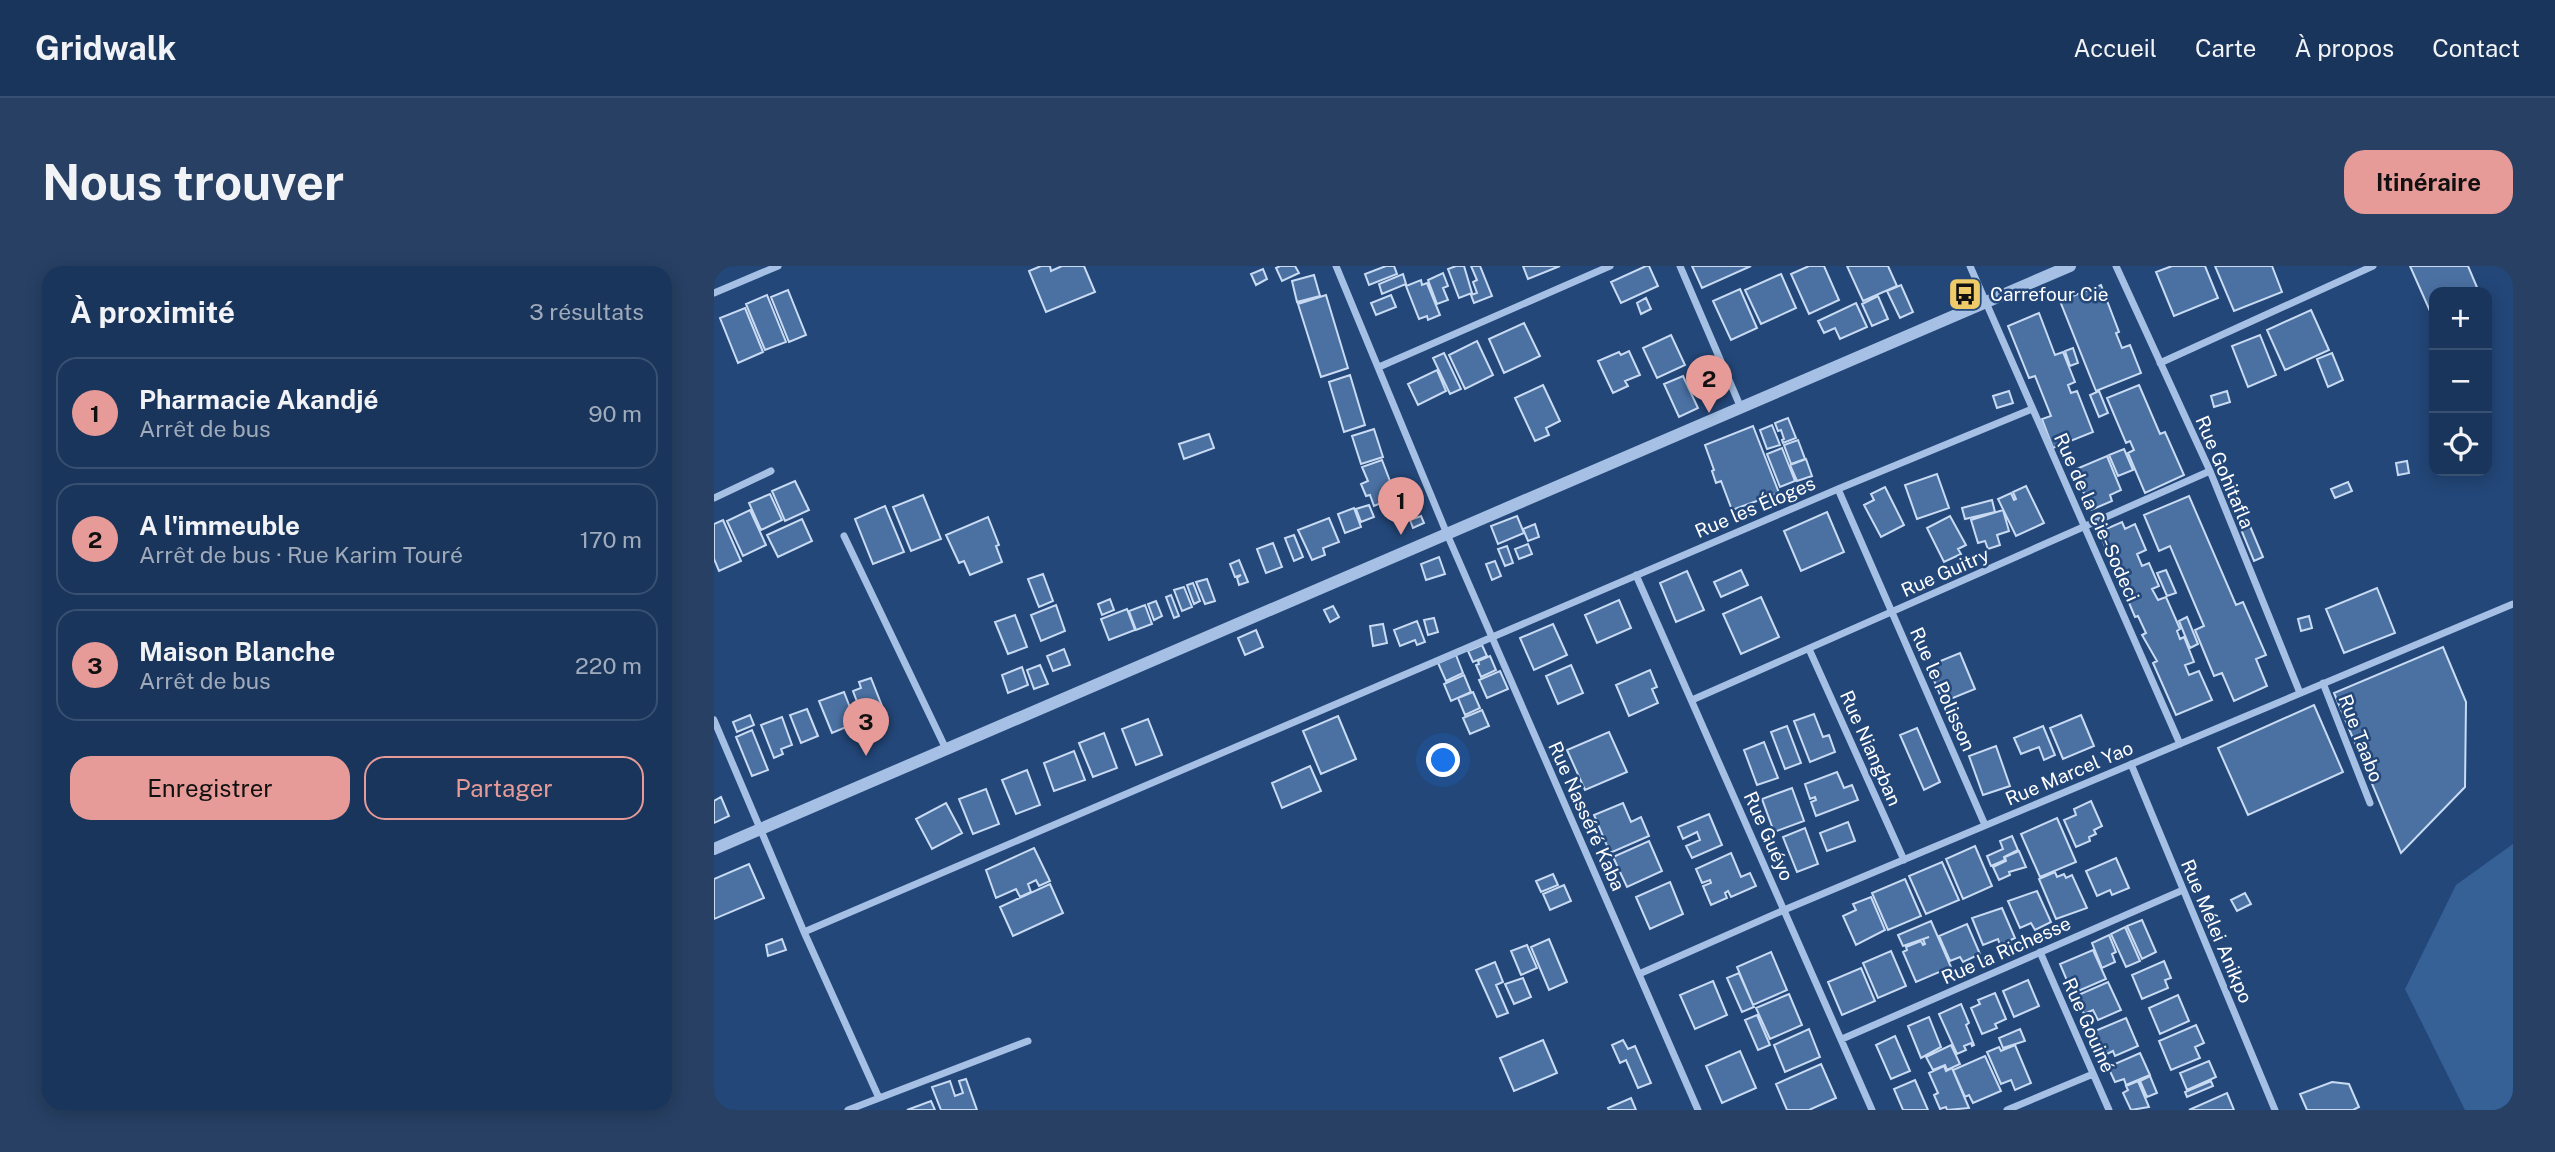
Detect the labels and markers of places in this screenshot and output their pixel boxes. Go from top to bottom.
bus stop icon: Carrefour Cie [1946,275,1984,313]
place label: Carrefour Cie [1990,283,2108,305]
pin: 2 [1686,355,1732,413]
pin: 1 [1378,477,1424,535]
pin: 3 [843,698,889,756]

